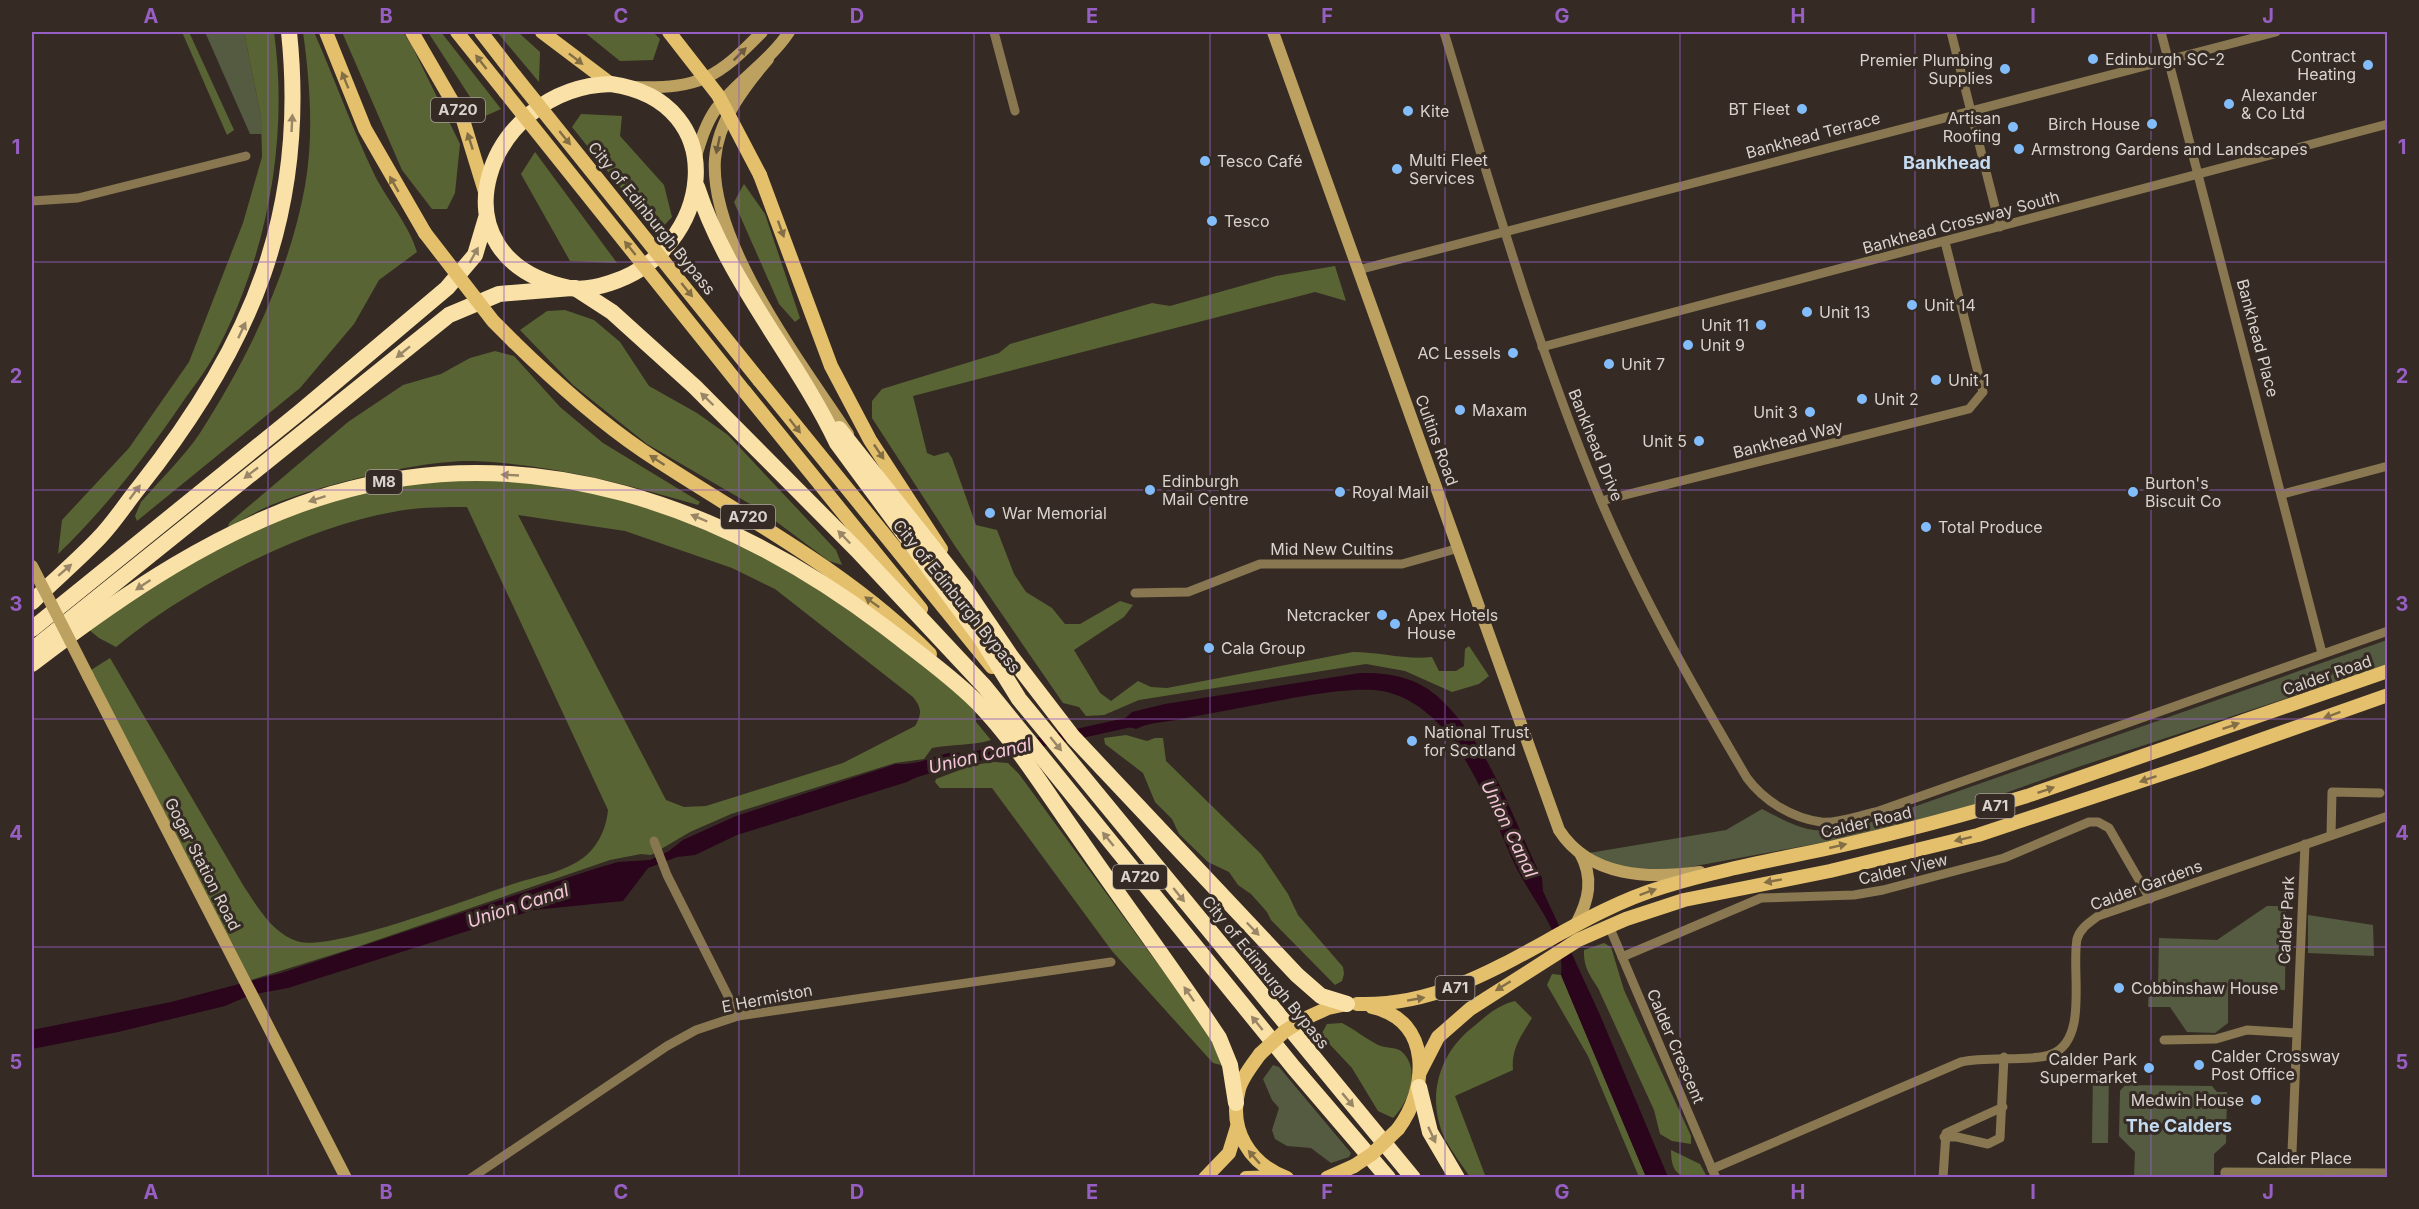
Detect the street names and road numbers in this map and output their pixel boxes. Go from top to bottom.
road number: A720 [431,98,485,122]
street label: Bankhead Terrace [1744,107,1882,163]
street label: City of Edinburgh Bypass [584,137,720,299]
street label: Bankhead Crossway South [1860,186,2062,258]
street label: Bankhead Place [2233,277,2283,399]
street label: Bankhead Drive [1564,386,1628,504]
street label: Cultins Road [1411,392,1463,488]
street label: Bankhead Way [1731,416,1845,462]
road number: M8 [366,470,402,494]
road number: A720 [721,505,775,529]
street label: City of Edinburgh Bypass [889,515,1025,677]
street label: Mid New Cultins [1270,539,1394,559]
street label: Calder Road [2280,650,2374,700]
street label: Gogar Station Road [161,794,245,934]
road number: A71 [1976,794,2014,818]
street label: Calder Road [1819,802,1913,842]
street label: Calder View [1856,849,1950,889]
street label: Calder Gardens [2087,855,2205,915]
road number: A720 [1113,865,1167,889]
street label: Calder Park [2274,875,2298,965]
street label: City of Edinburgh Bypass [1198,891,1334,1053]
road number: A71 [1436,976,1474,1000]
street label: E Hermiston [720,979,814,1017]
street label: Calder Crescent [1643,986,1709,1106]
street label: Calder Place [2256,1148,2352,1168]

